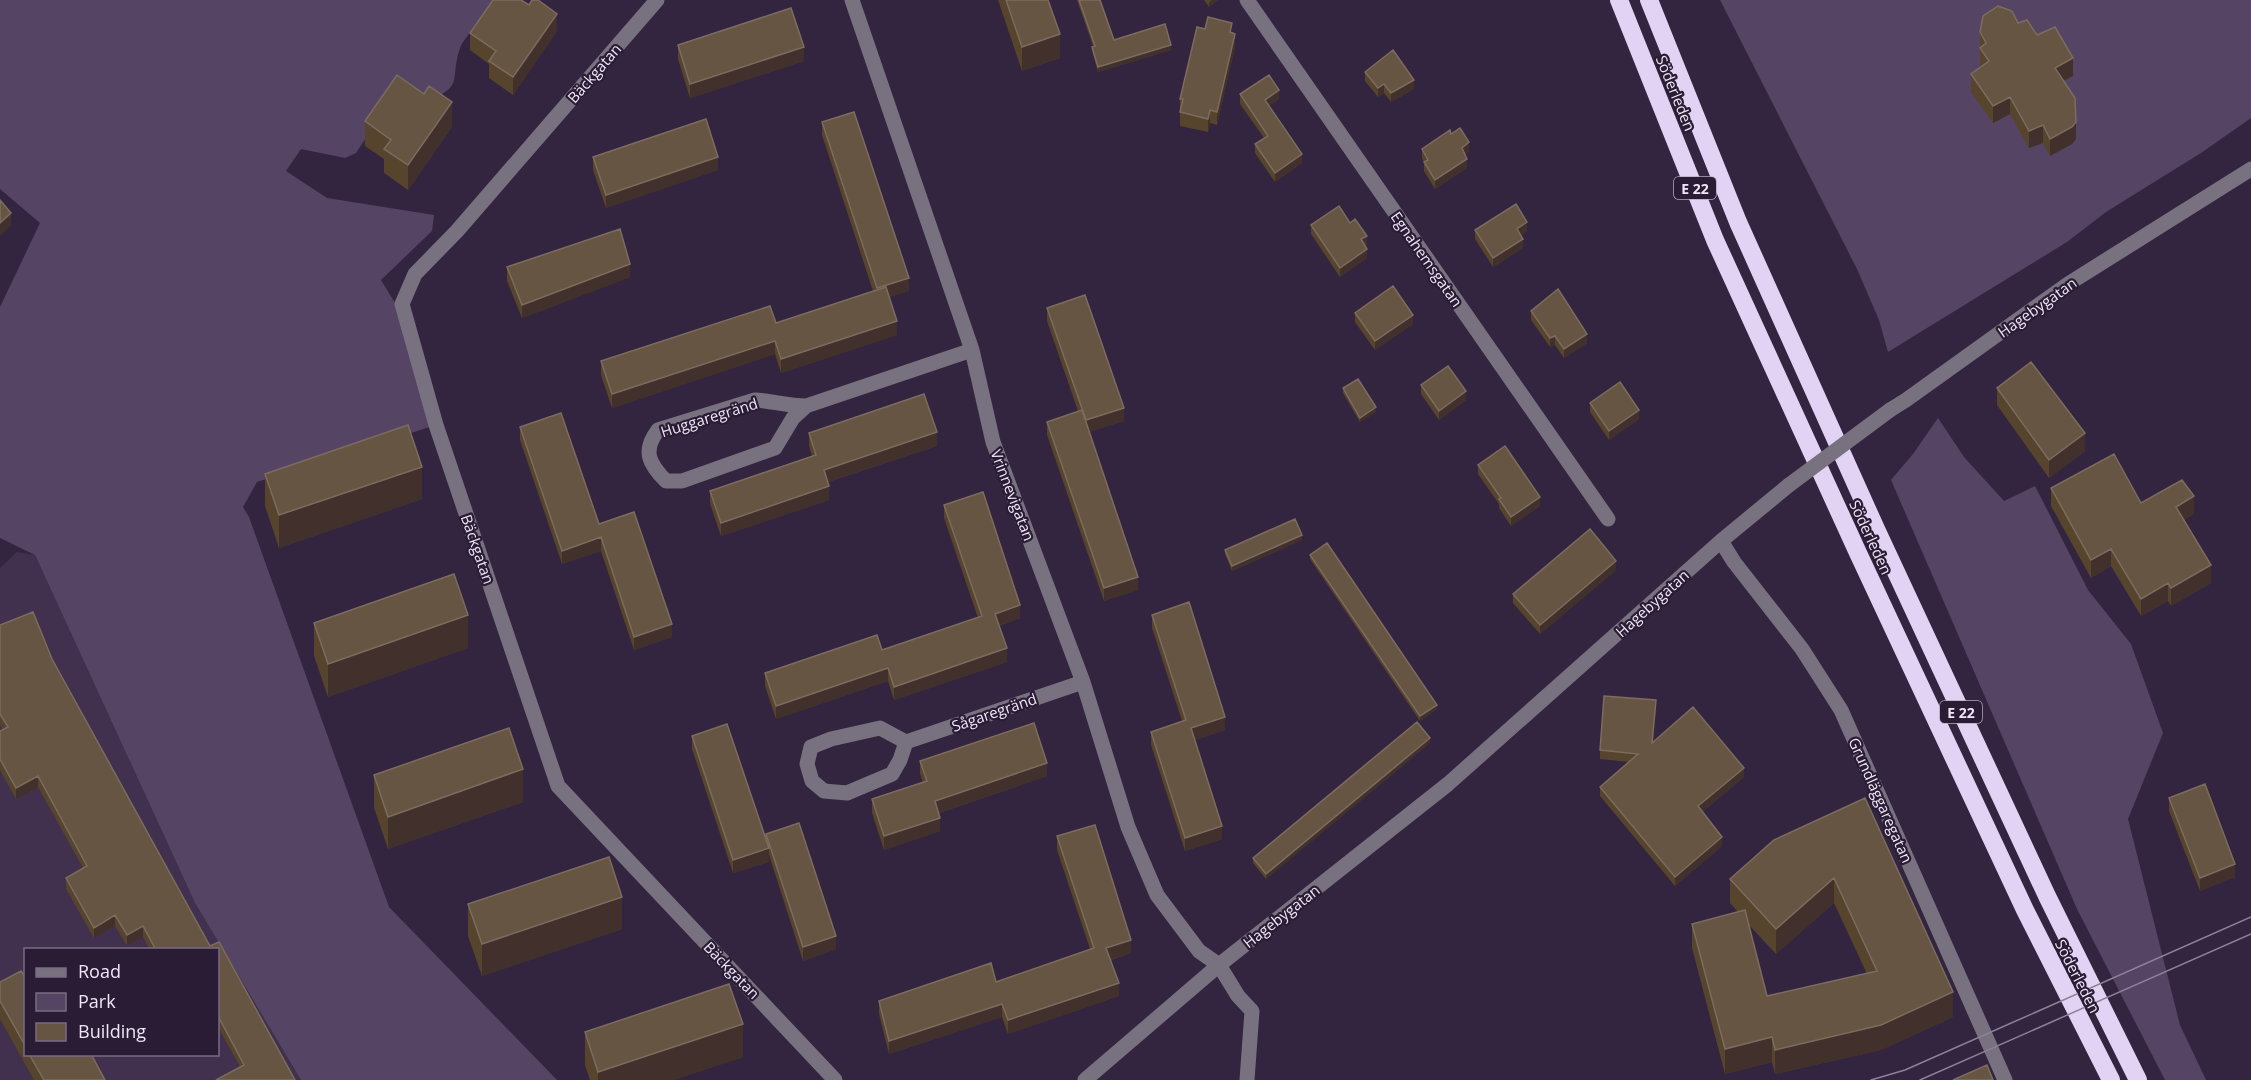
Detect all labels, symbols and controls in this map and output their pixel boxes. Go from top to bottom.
street label: Bäckgatan [563,39,625,107]
street label: Söderleden [1652,52,1700,134]
road number: E 22 [1674,177,1716,199]
street label: Egnahemsgatan [1387,207,1467,311]
street label: Hagebygatan [1994,272,2080,342]
street label: Huggaregränd [658,393,760,441]
street label: Vrinnevigatan [986,446,1040,544]
street label: Söderleden [1845,497,1897,577]
street label: Bäckgatan [457,511,499,587]
street label: Hagebygatan [1611,565,1693,641]
street label: Sågaregränd [949,688,1039,736]
road number: E 22 [1940,701,1982,723]
street label: Grundläggaregatan [1844,734,1918,866]
street label: Hagebygatan [1239,880,1323,952]
street label: Söderleden [2051,936,2105,1016]
street label: Bäckgatan [700,937,764,1003]
legend [24,948,219,1056]
text: Road [78,959,121,983]
text: Park [78,989,116,1013]
text: Building [78,1019,146,1043]

